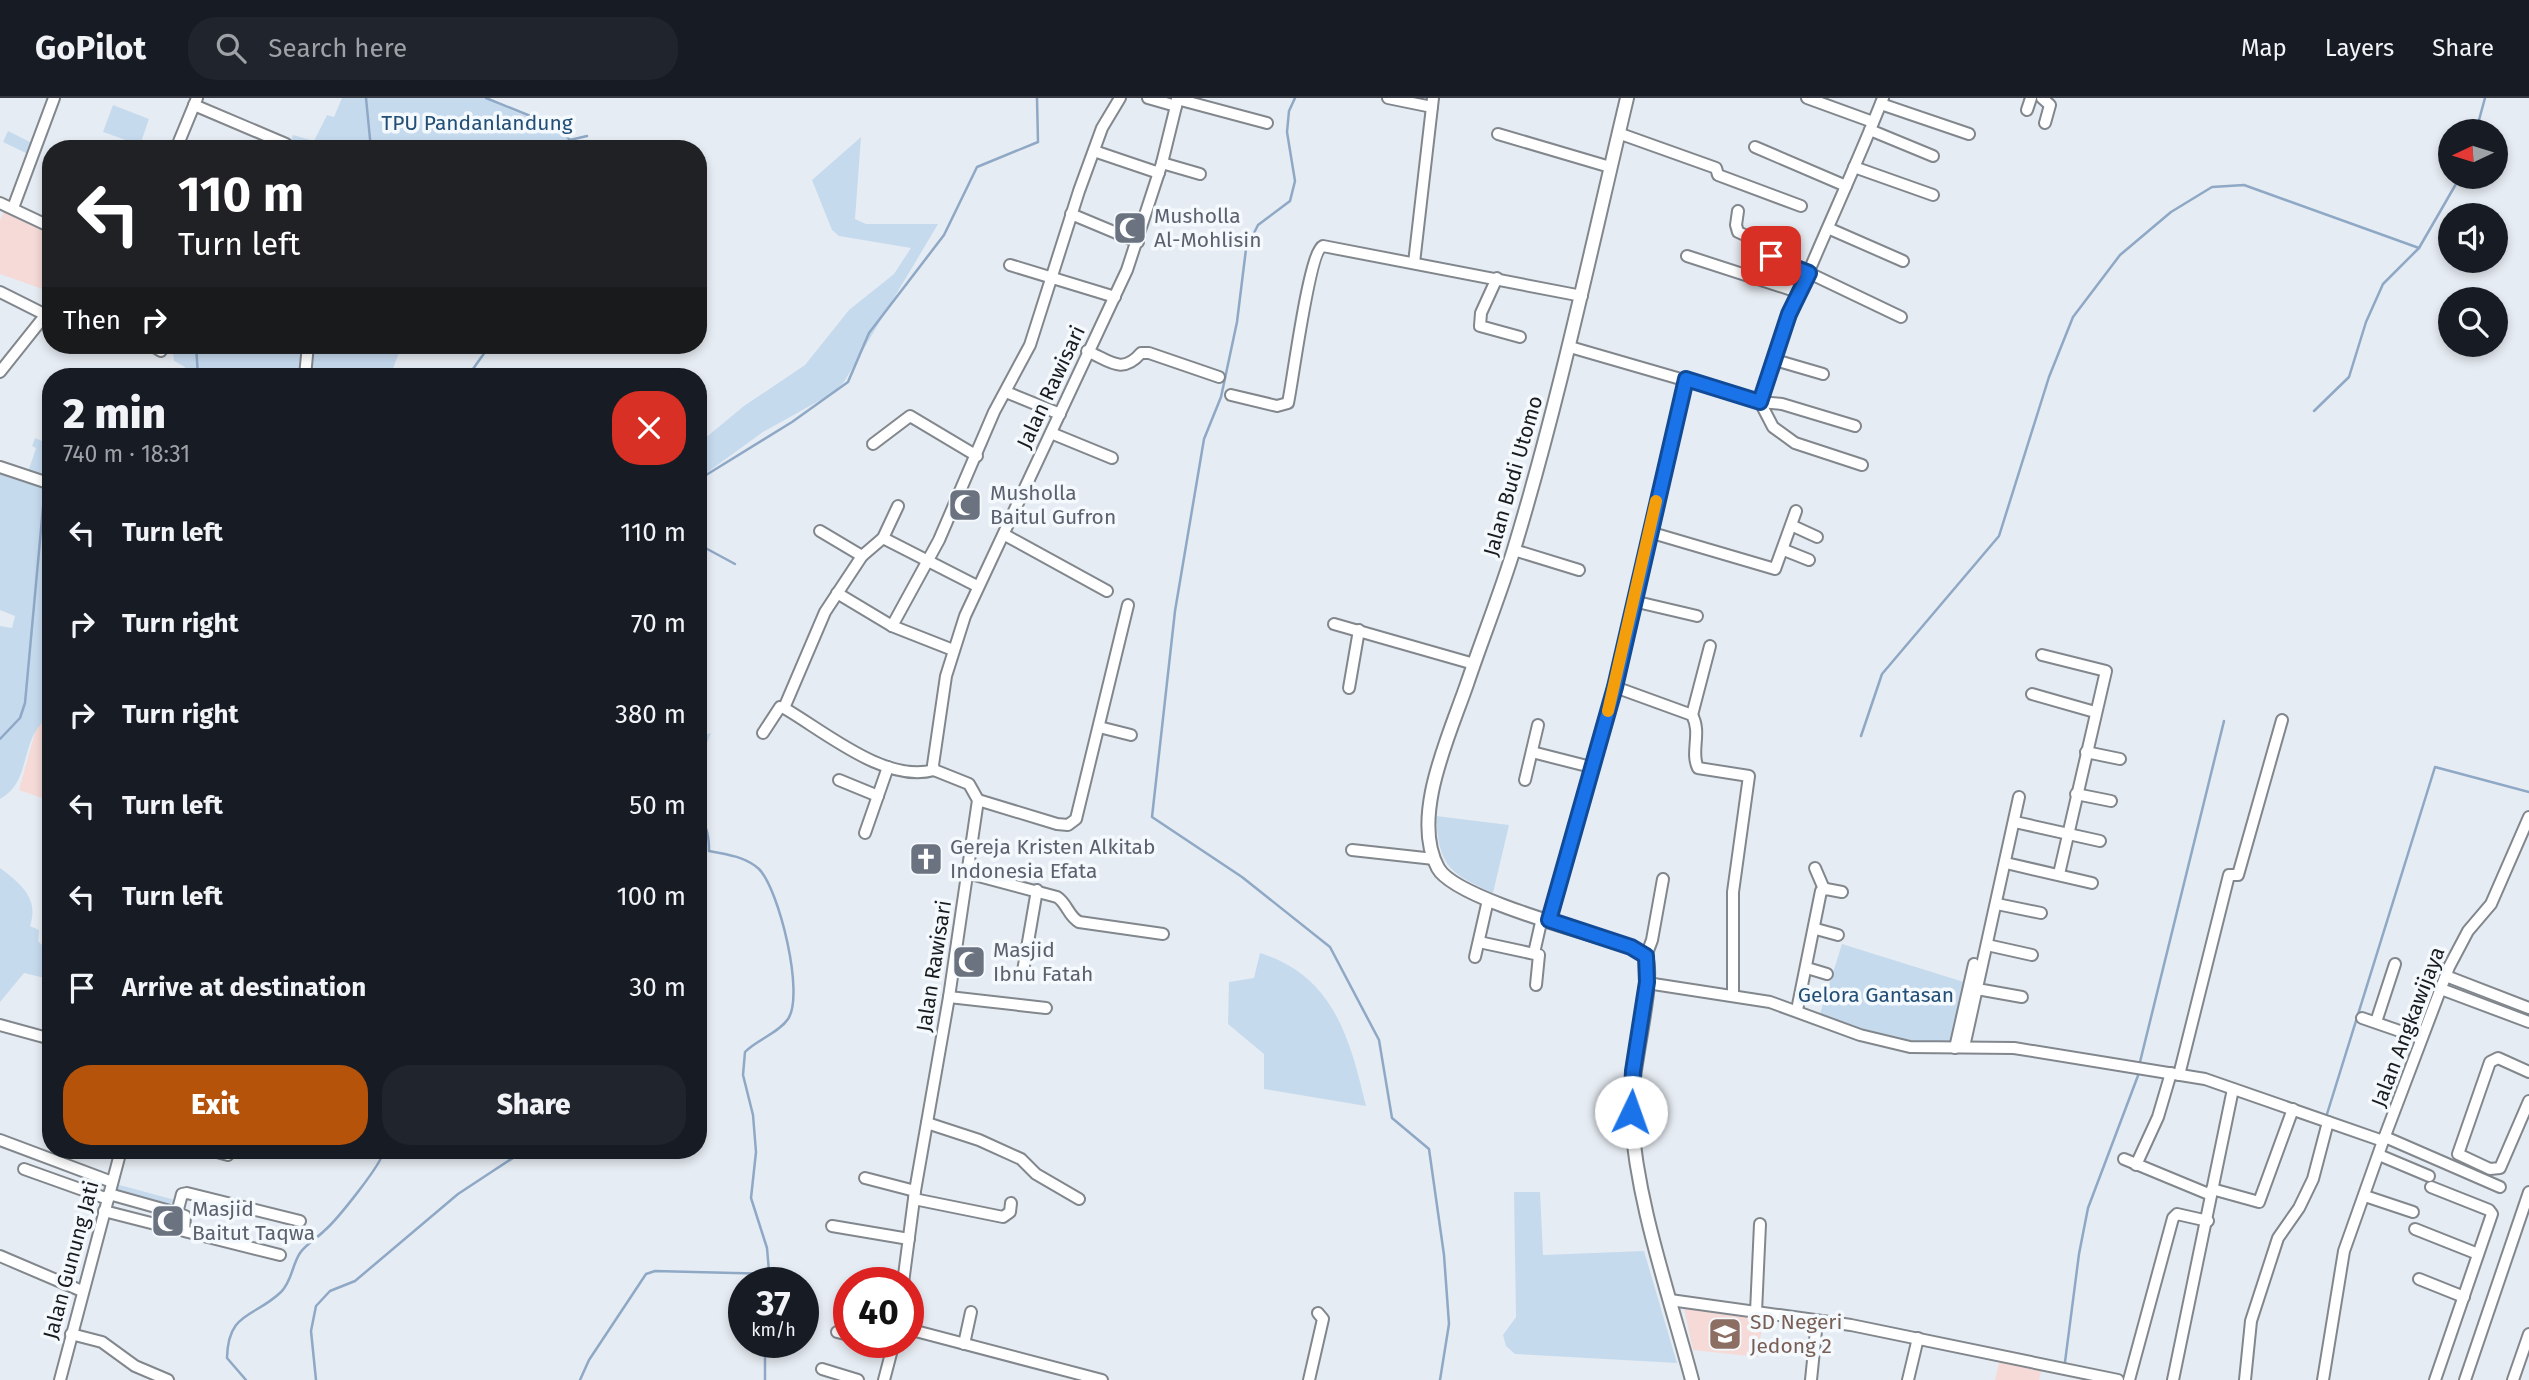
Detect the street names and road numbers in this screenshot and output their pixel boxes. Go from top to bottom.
street label: Jalan Rawisari [1011,321,1091,453]
street label: Jalan Budi Utomo [1478,393,1548,559]
street label: Jalan Rawisari [911,898,957,1034]
street label: Jalan Angkawijaya [2366,943,2450,1111]
street label: Jalan Gunung Jati [37,1178,105,1342]

